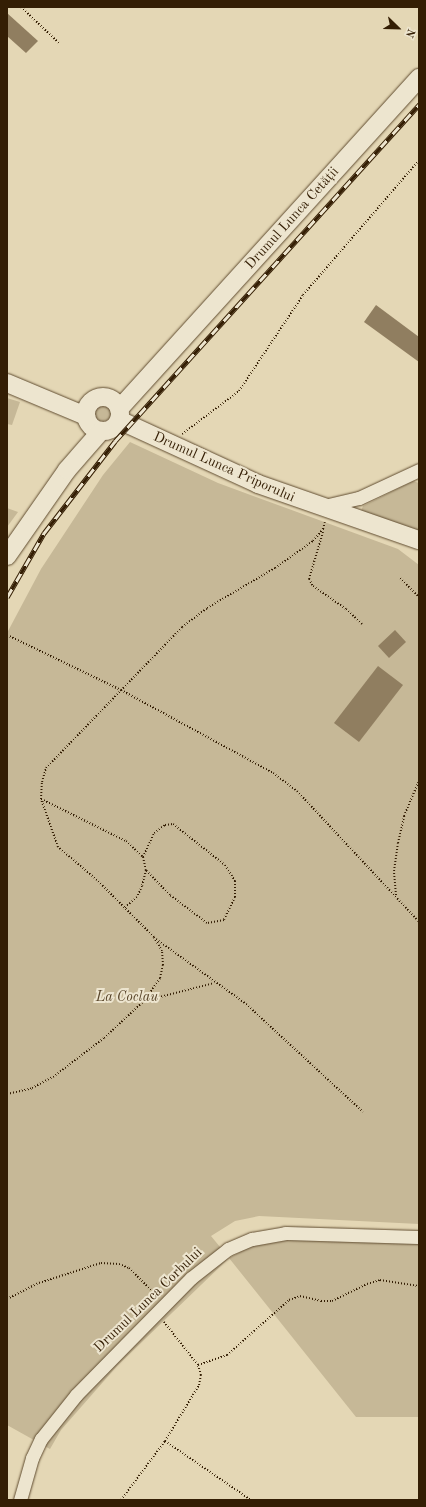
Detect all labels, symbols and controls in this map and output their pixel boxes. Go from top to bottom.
north arrow [378,8,418,48]
text: N [403,27,416,39]
street label: Drumul Lunca Cetății [242,163,342,273]
street label: Drumul Lunca Priporului [151,428,297,506]
park label: La Coclau [96,989,158,1005]
street label: Drumul Lunca Corbului [91,1244,205,1356]

